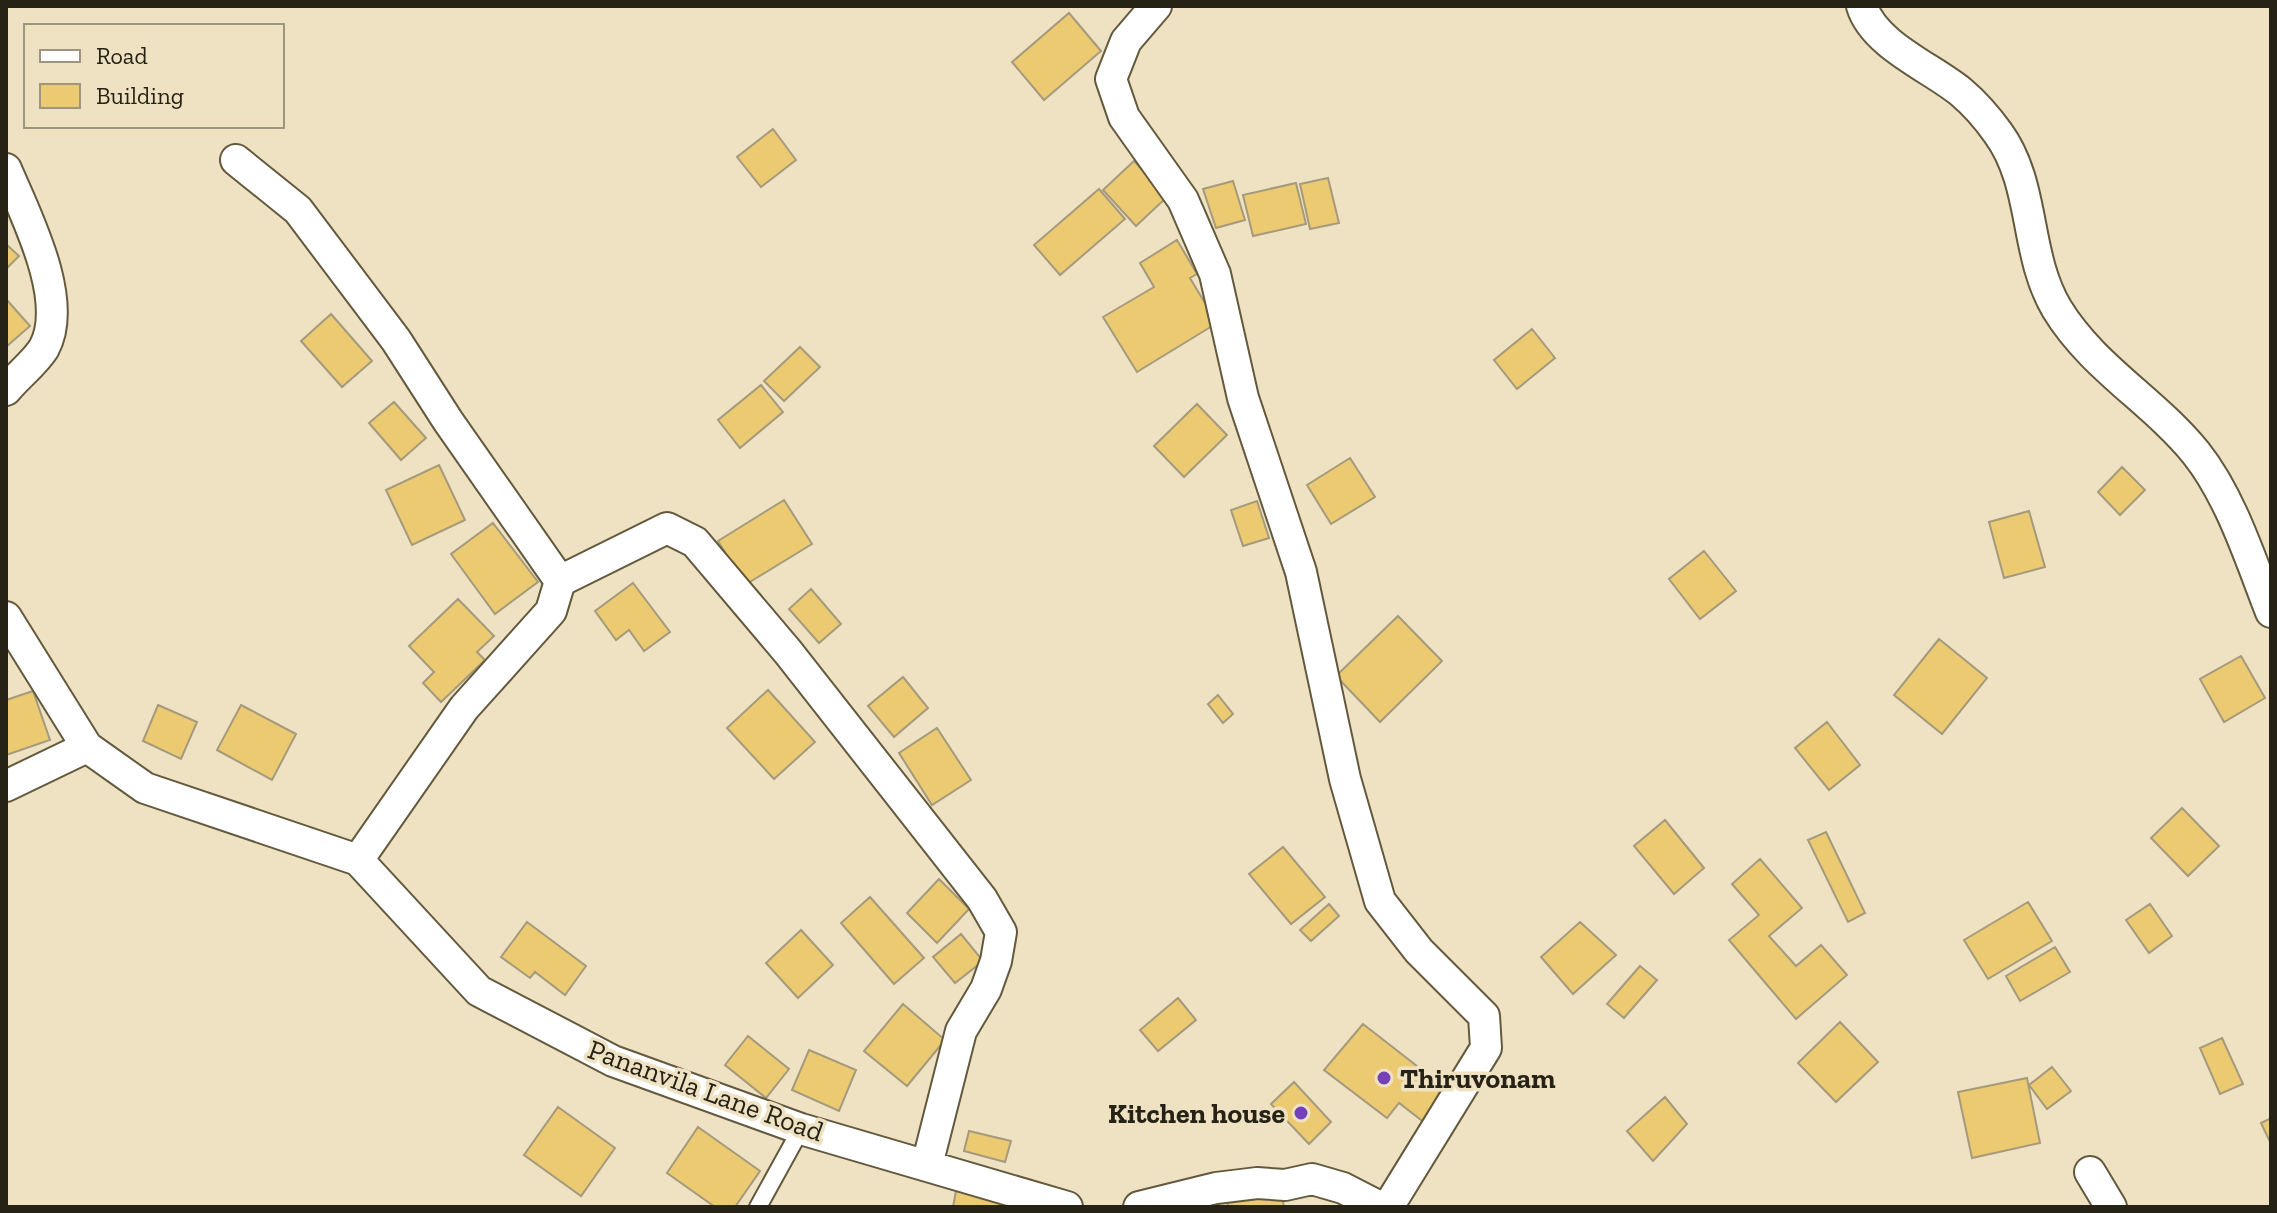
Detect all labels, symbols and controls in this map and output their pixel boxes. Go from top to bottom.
legend [24,24,284,128]
text: Road [96,41,148,70]
text: Building [96,81,184,110]
street label: Pananvila Lane Road [583,1032,828,1148]
place label: Thiruvonam [1400,1062,1556,1095]
marker: Thiruvonam [1375,1069,1393,1087]
place label: Kitchen house [1108,1097,1285,1130]
marker: Kitchen house [1292,1104,1310,1122]

